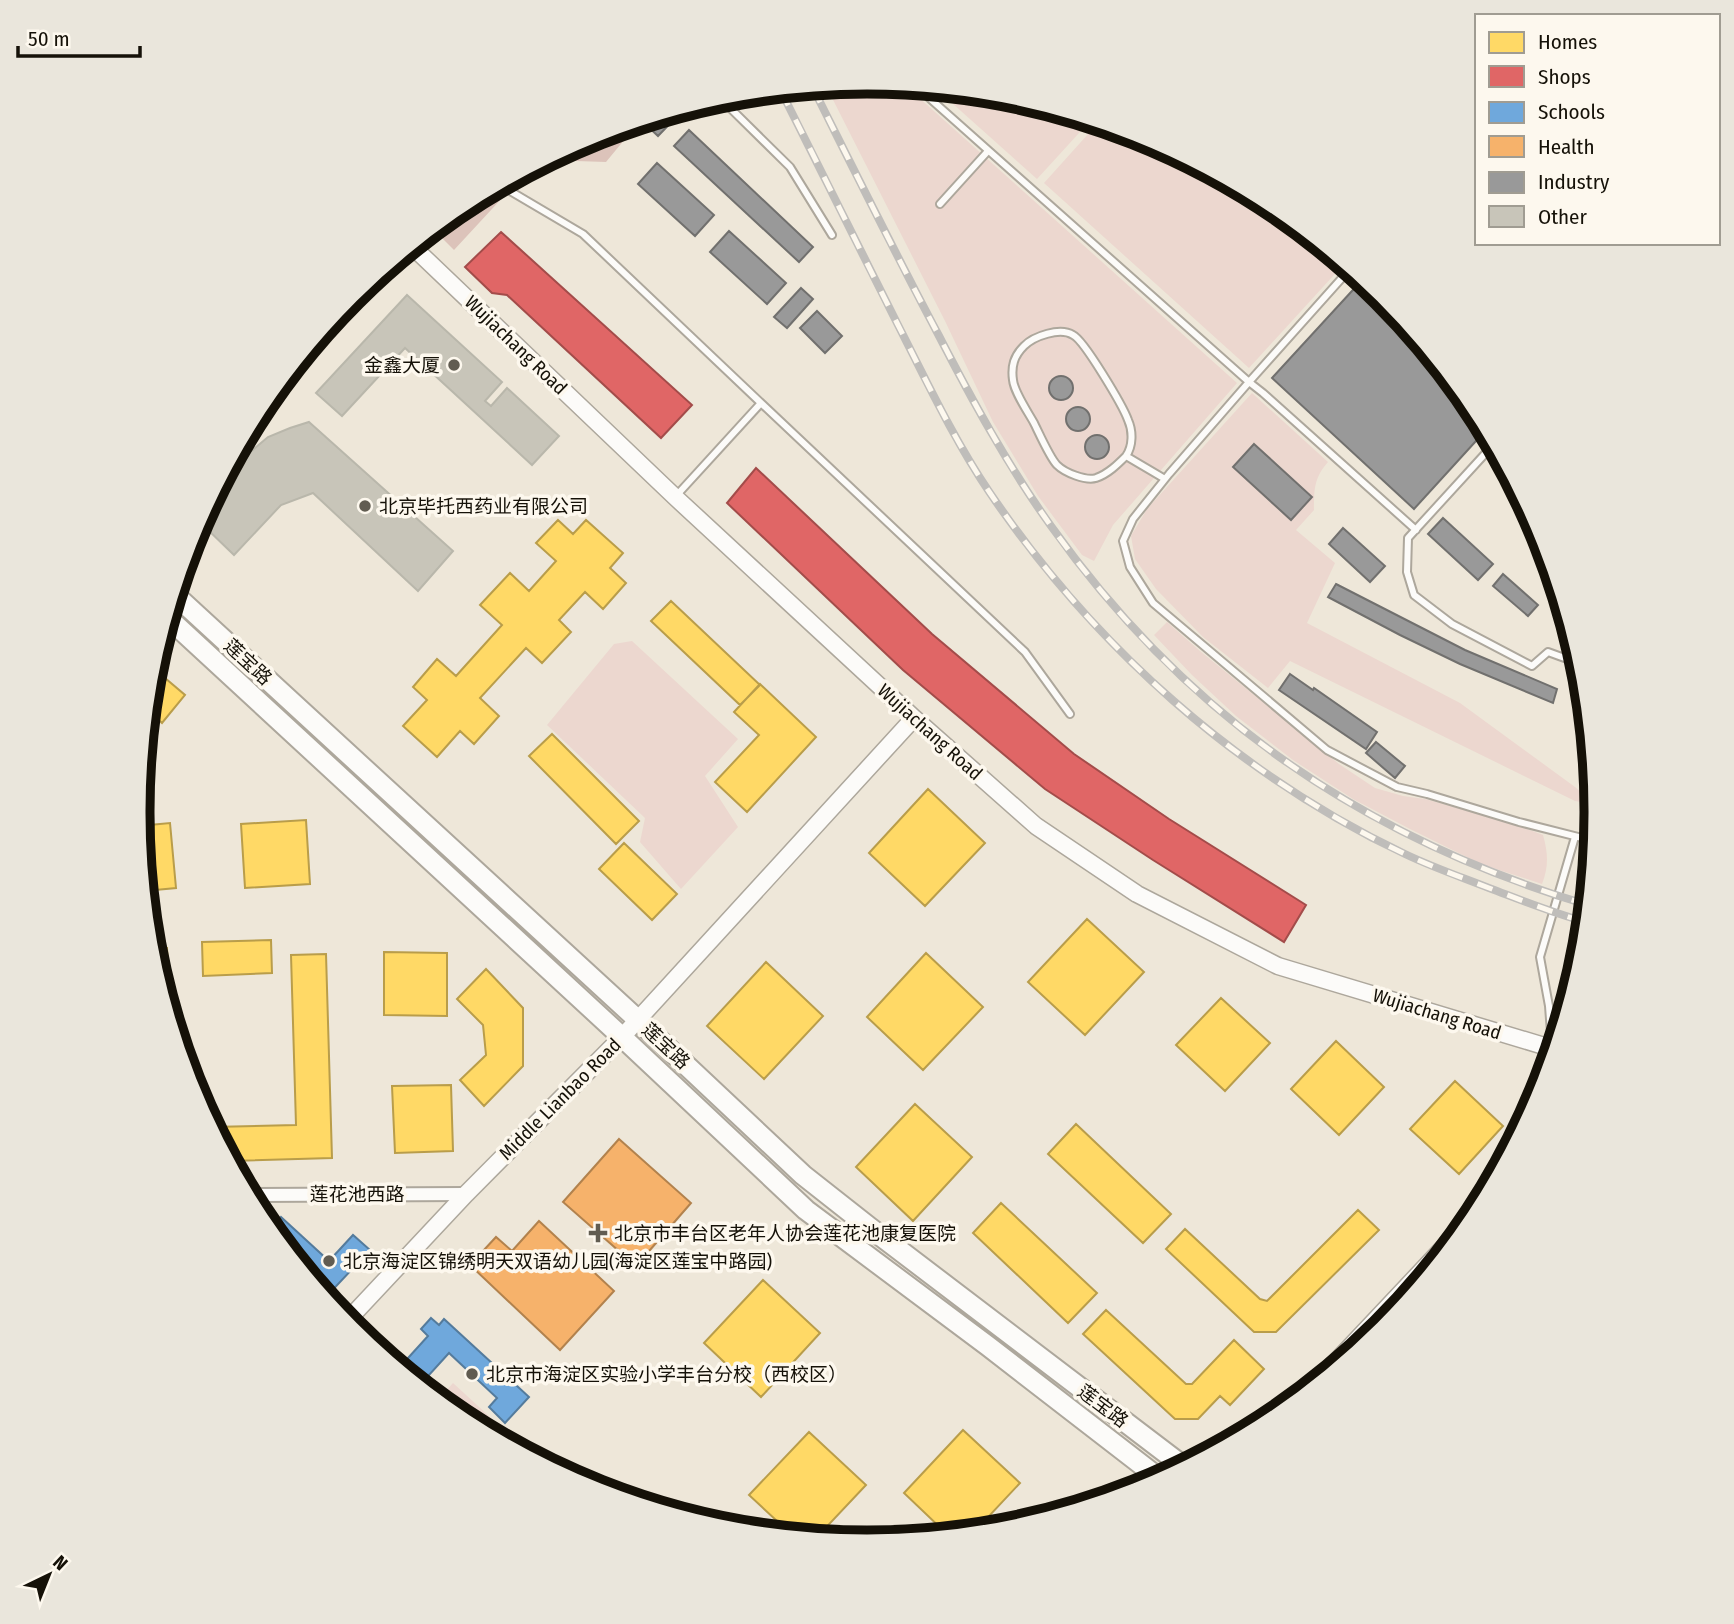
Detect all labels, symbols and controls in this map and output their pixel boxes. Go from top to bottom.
scale bar [18,14,140,58]
legend [1475,14,1720,245]
text: 50 m [28,26,70,52]
text: Homes [1538,29,1597,55]
text: Shops [1538,64,1591,90]
text: Schools [1538,99,1605,125]
text: Health [1538,134,1594,160]
text: Industry [1538,169,1610,195]
text: Other [1538,204,1587,230]
street label: Wujiachang Road [460,290,572,400]
place label: 金鑫大厦 [364,354,440,377]
marker: 金鑫大厦 [446,357,462,373]
place label: 北京毕托西药业有限公司 [379,495,588,518]
marker: 北京毕托西药业有限公司 [357,498,373,514]
street label: 莲宝路 [219,634,277,690]
street label: Wujiachang Road [873,679,987,785]
street label: Wujiachang Road [1370,984,1504,1044]
street label: 莲宝路 [637,1018,695,1074]
street label: Middle Lianbao Road [494,1033,626,1165]
street label: 莲花池西路 [309,1183,405,1206]
place label: 北京市丰台区老年人协会莲花池康复医院 [614,1222,956,1245]
marker: 北京市丰台区老年人协会莲花池康复医院 [588,1223,608,1243]
place label: 北京海淀区锦绣明天双语幼儿园(海淀区莲宝中路园) [343,1250,772,1273]
marker: 北京海淀区锦绣明天双语幼儿园(海淀区莲宝中路园) [321,1253,337,1269]
place label: 北京市海淀区实验小学丰台分校（西校区） [486,1363,847,1386]
marker: 北京市海淀区实验小学丰台分校（西校区） [464,1366,480,1382]
street label: 莲宝路 [1073,1380,1133,1432]
north arrow [14,1540,84,1610]
text: N [48,1551,72,1575]

